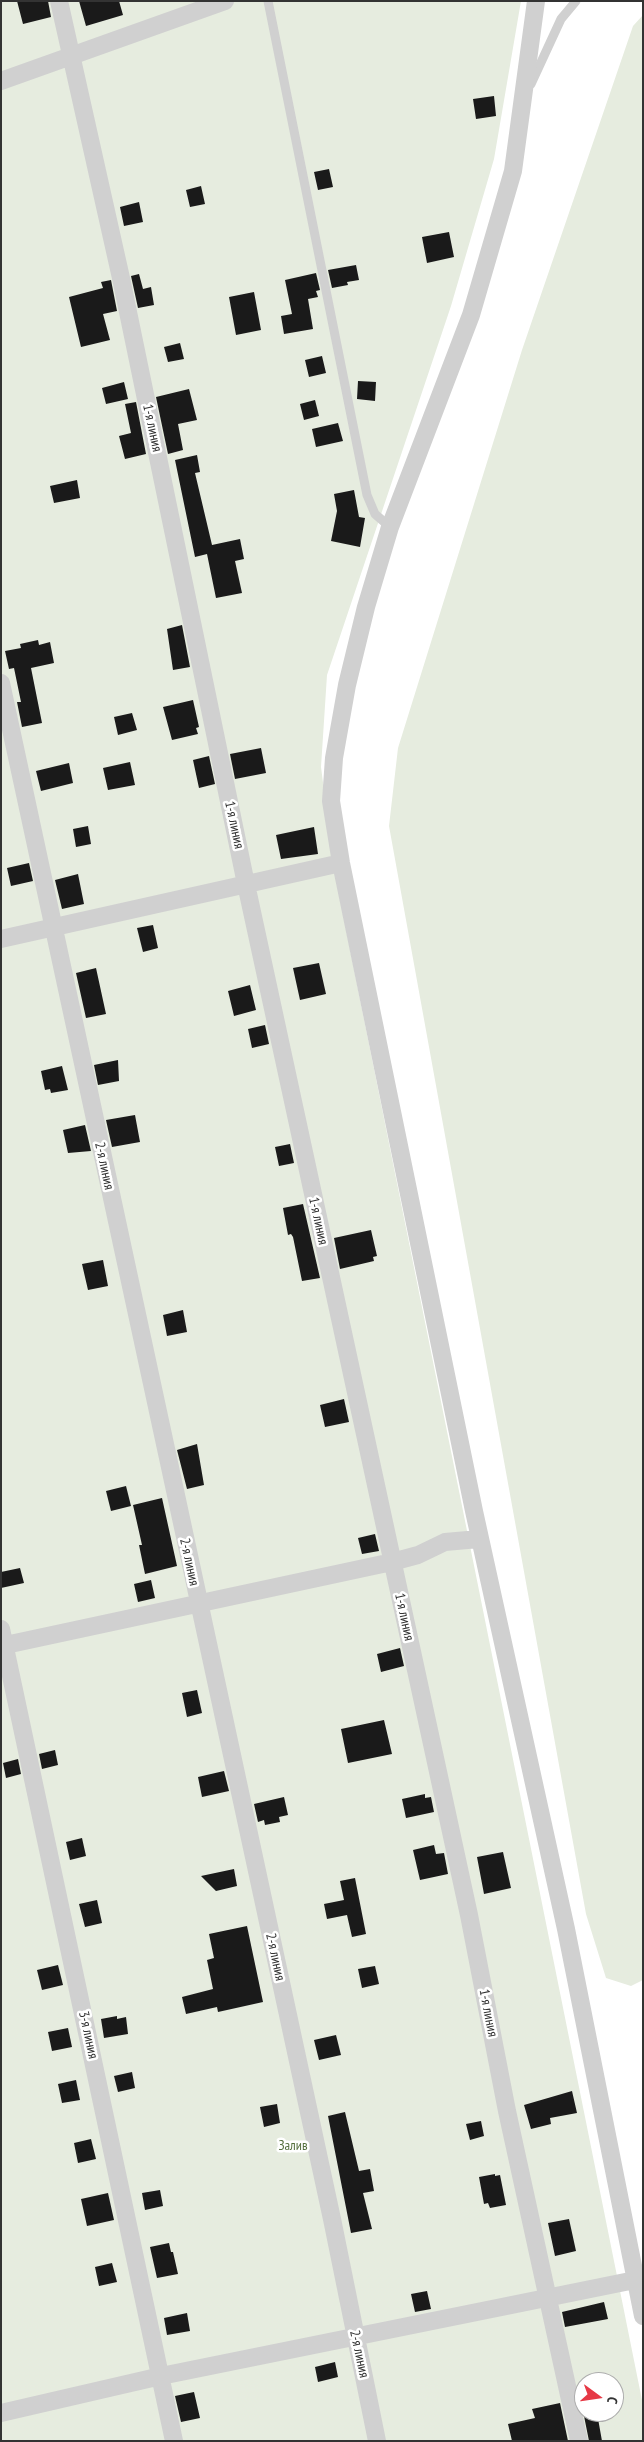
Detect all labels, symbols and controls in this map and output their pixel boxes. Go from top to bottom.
street label: 1-я линия [139,403,165,453]
street label: 1-я линия [221,800,247,850]
street label: 2-я линия [91,1141,117,1191]
street label: 1-я линия [305,1196,331,1246]
street label: 2-я линия [176,1537,202,1587]
street label: 1-я линия [391,1592,417,1642]
street label: 2-я линия [262,1932,288,1982]
street label: 1-я линия [475,1988,501,2038]
street label: 3-я линия [75,2010,101,2060]
park label: Залив [278,2138,308,2154]
street label: 2-я линия [346,2329,372,2379]
north arrow [574,2372,624,2422]
text: С [603,2395,622,2406]

